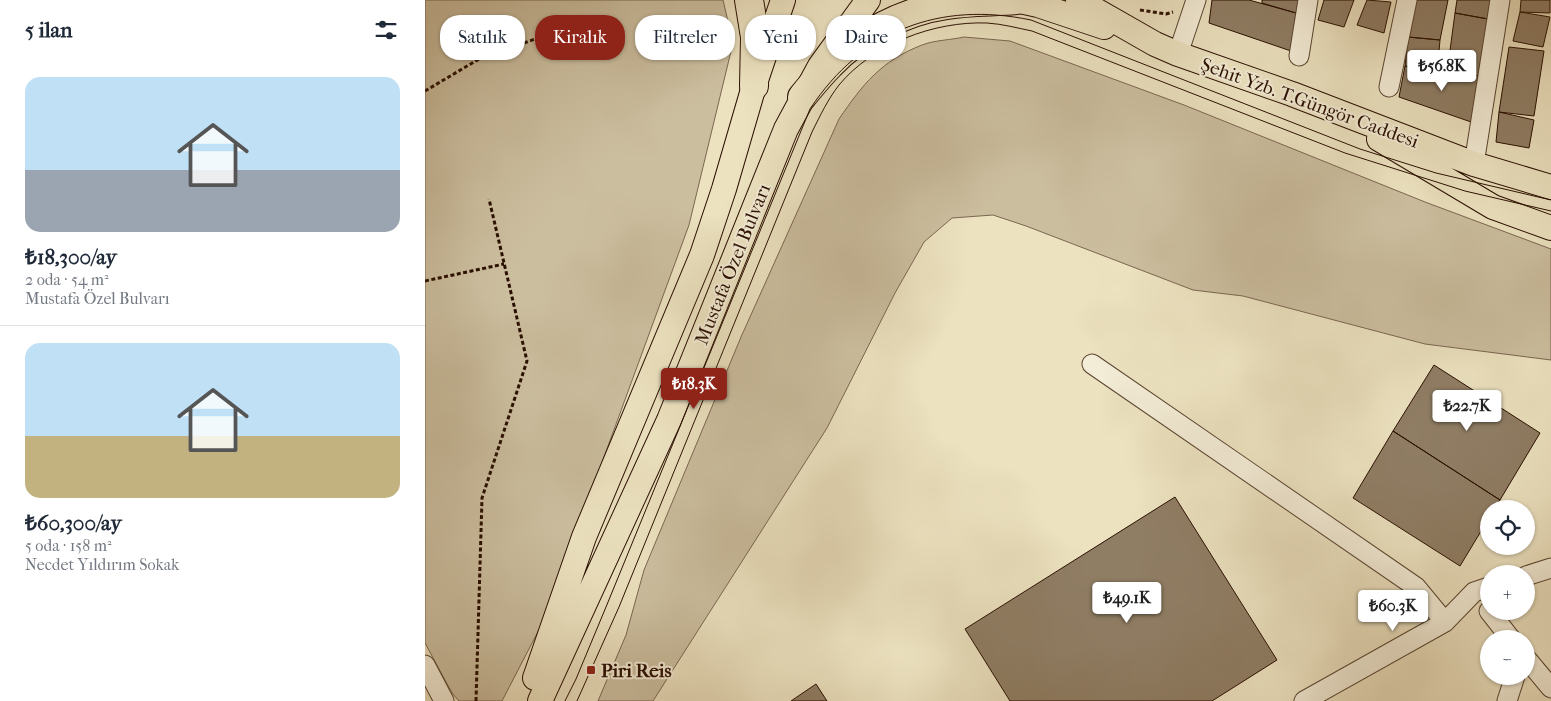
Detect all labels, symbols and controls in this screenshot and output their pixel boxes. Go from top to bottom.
chip: Satılık [440,15,525,60]
chip: Kiralık [535,15,625,60]
chip: Filtreler [635,15,735,60]
chip: Yeni [745,15,816,60]
chip: Daire [826,15,906,60]
icon: filters [372,16,400,44]
text: 5 ilan [25,18,73,42]
pin: ₺56.8K [1401,49,1483,92]
street label: Şehit Yzb. T.Güngör Caddesi [1198,53,1422,153]
text: ₺56.8K [1418,56,1466,75]
icon: home [168,110,258,200]
street label: Mustafa Özel Bulvarı [691,180,775,348]
text: ₺18,300/ay [25,245,117,269]
text: 2 oda · 54 m² [25,270,109,289]
text: Mustafa Özel Bulvarı [25,289,170,308]
pin: ₺18.3K [653,368,735,410]
text: ₺18.3K [672,374,716,393]
icon: home [168,375,258,465]
pin: ₺22.7K [1426,390,1508,432]
text: ₺22.7K [1443,396,1491,415]
map controls [1480,500,1535,685]
button: locate [1480,500,1535,555]
text: ₺60,300/ay [25,511,122,535]
text: 5 oda · 158 m² [25,536,112,555]
text: Necdet Yıldırım Sokak [25,555,179,574]
button: + [1480,565,1535,620]
pin: ₺49.1K [1086,582,1168,624]
text: ₺49.1K [1103,588,1151,607]
pin: ₺60.3K [1352,590,1434,632]
text: ₺60.3K [1369,596,1417,615]
button: − [1480,630,1535,685]
place label: Piri Reis [601,660,671,682]
marker: Piri Reis [585,664,597,676]

